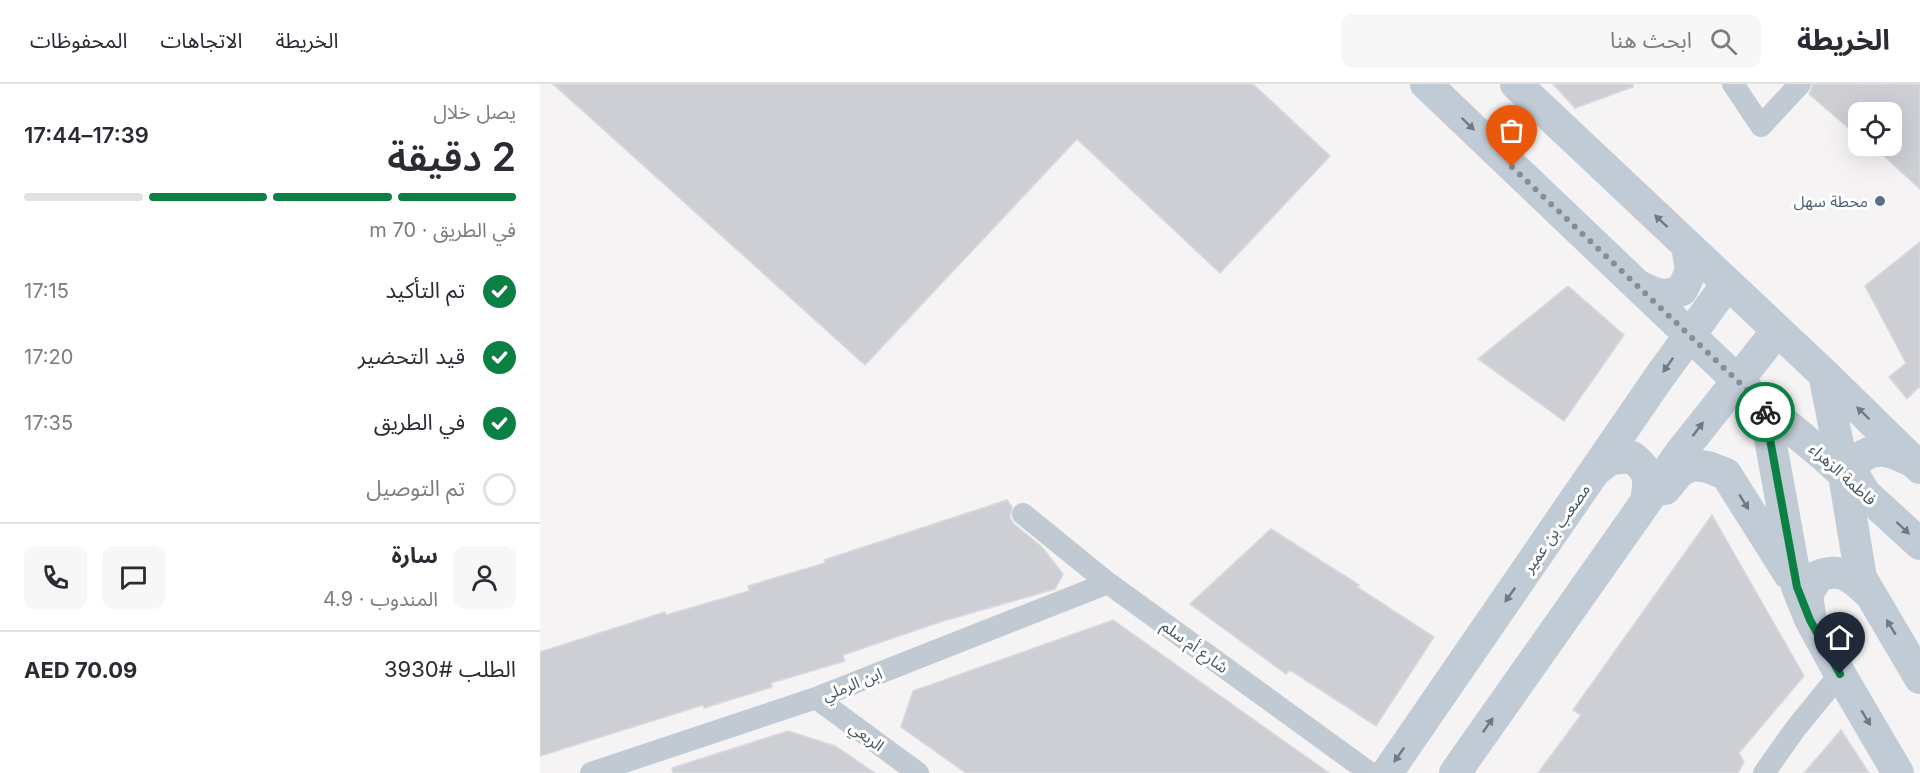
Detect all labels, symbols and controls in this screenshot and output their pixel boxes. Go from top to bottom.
search box [1341,14,1761,68]
text: الخريطة [1797,23,1890,57]
icon: search [1707,25,1740,58]
text: ابحث هنا [1610,27,1692,53]
text: المحفوظات [30,28,127,53]
text: الاتجاهات [160,28,242,53]
text: الخريطة [275,28,338,53]
text: يصل خلال [433,100,516,124]
map controls [1848,102,1902,156]
button: locate [1848,102,1902,156]
pin [1486,105,1537,167]
icon: bag [1495,114,1528,147]
one-way arrow [1461,117,1475,131]
text: 17:39–17:44 [24,122,149,148]
text: 2 دقيقة [387,133,516,180]
place label: محطة سهل [1793,191,1868,211]
marker: محطة سهل [1873,194,1887,208]
one-way arrow [1653,214,1668,228]
text: في الطريق · 70 m [369,218,516,242]
icon: check [483,275,516,308]
text: تم التأكيد [385,277,465,303]
text: 17:15 [24,279,69,303]
icon: check [483,341,516,374]
text: قيد التحضير [358,343,465,369]
text: 17:20 [24,345,73,369]
one-way arrow [1662,356,1674,372]
courier [1735,382,1795,442]
icon: bike [1749,396,1782,429]
one-way arrow [1857,406,1871,420]
icon: check [483,407,516,440]
text: في الطريق [374,409,465,435]
text: 17:35 [24,411,73,435]
one-way arrow [1691,421,1703,436]
street label: فاطمة الزهراء [1805,439,1881,509]
text: تم التوصيل [366,475,465,501]
street label: مصعب بن عمير [1517,480,1594,577]
one-way arrow [1738,494,1749,510]
one-way arrow [1896,521,1911,535]
text: سارة [392,542,438,568]
button: phone [24,546,87,609]
button: chat [102,546,165,609]
button: person [453,546,516,609]
text: المندوب · 4.9 [323,587,438,611]
one-way arrow [1505,587,1516,603]
pin [1814,612,1865,674]
street label: شارع أم سلم [1156,615,1232,679]
one-way arrow [1885,619,1896,635]
icon: home [1823,621,1856,654]
text: الطلب #3930 [384,656,516,682]
text: AED 70.09 [24,657,137,683]
street label: ابن الرملي [819,663,886,708]
one-way arrow [1860,710,1871,726]
street label: الربعي [844,717,888,758]
one-way arrow [1482,717,1493,733]
one-way arrow [1393,747,1405,763]

